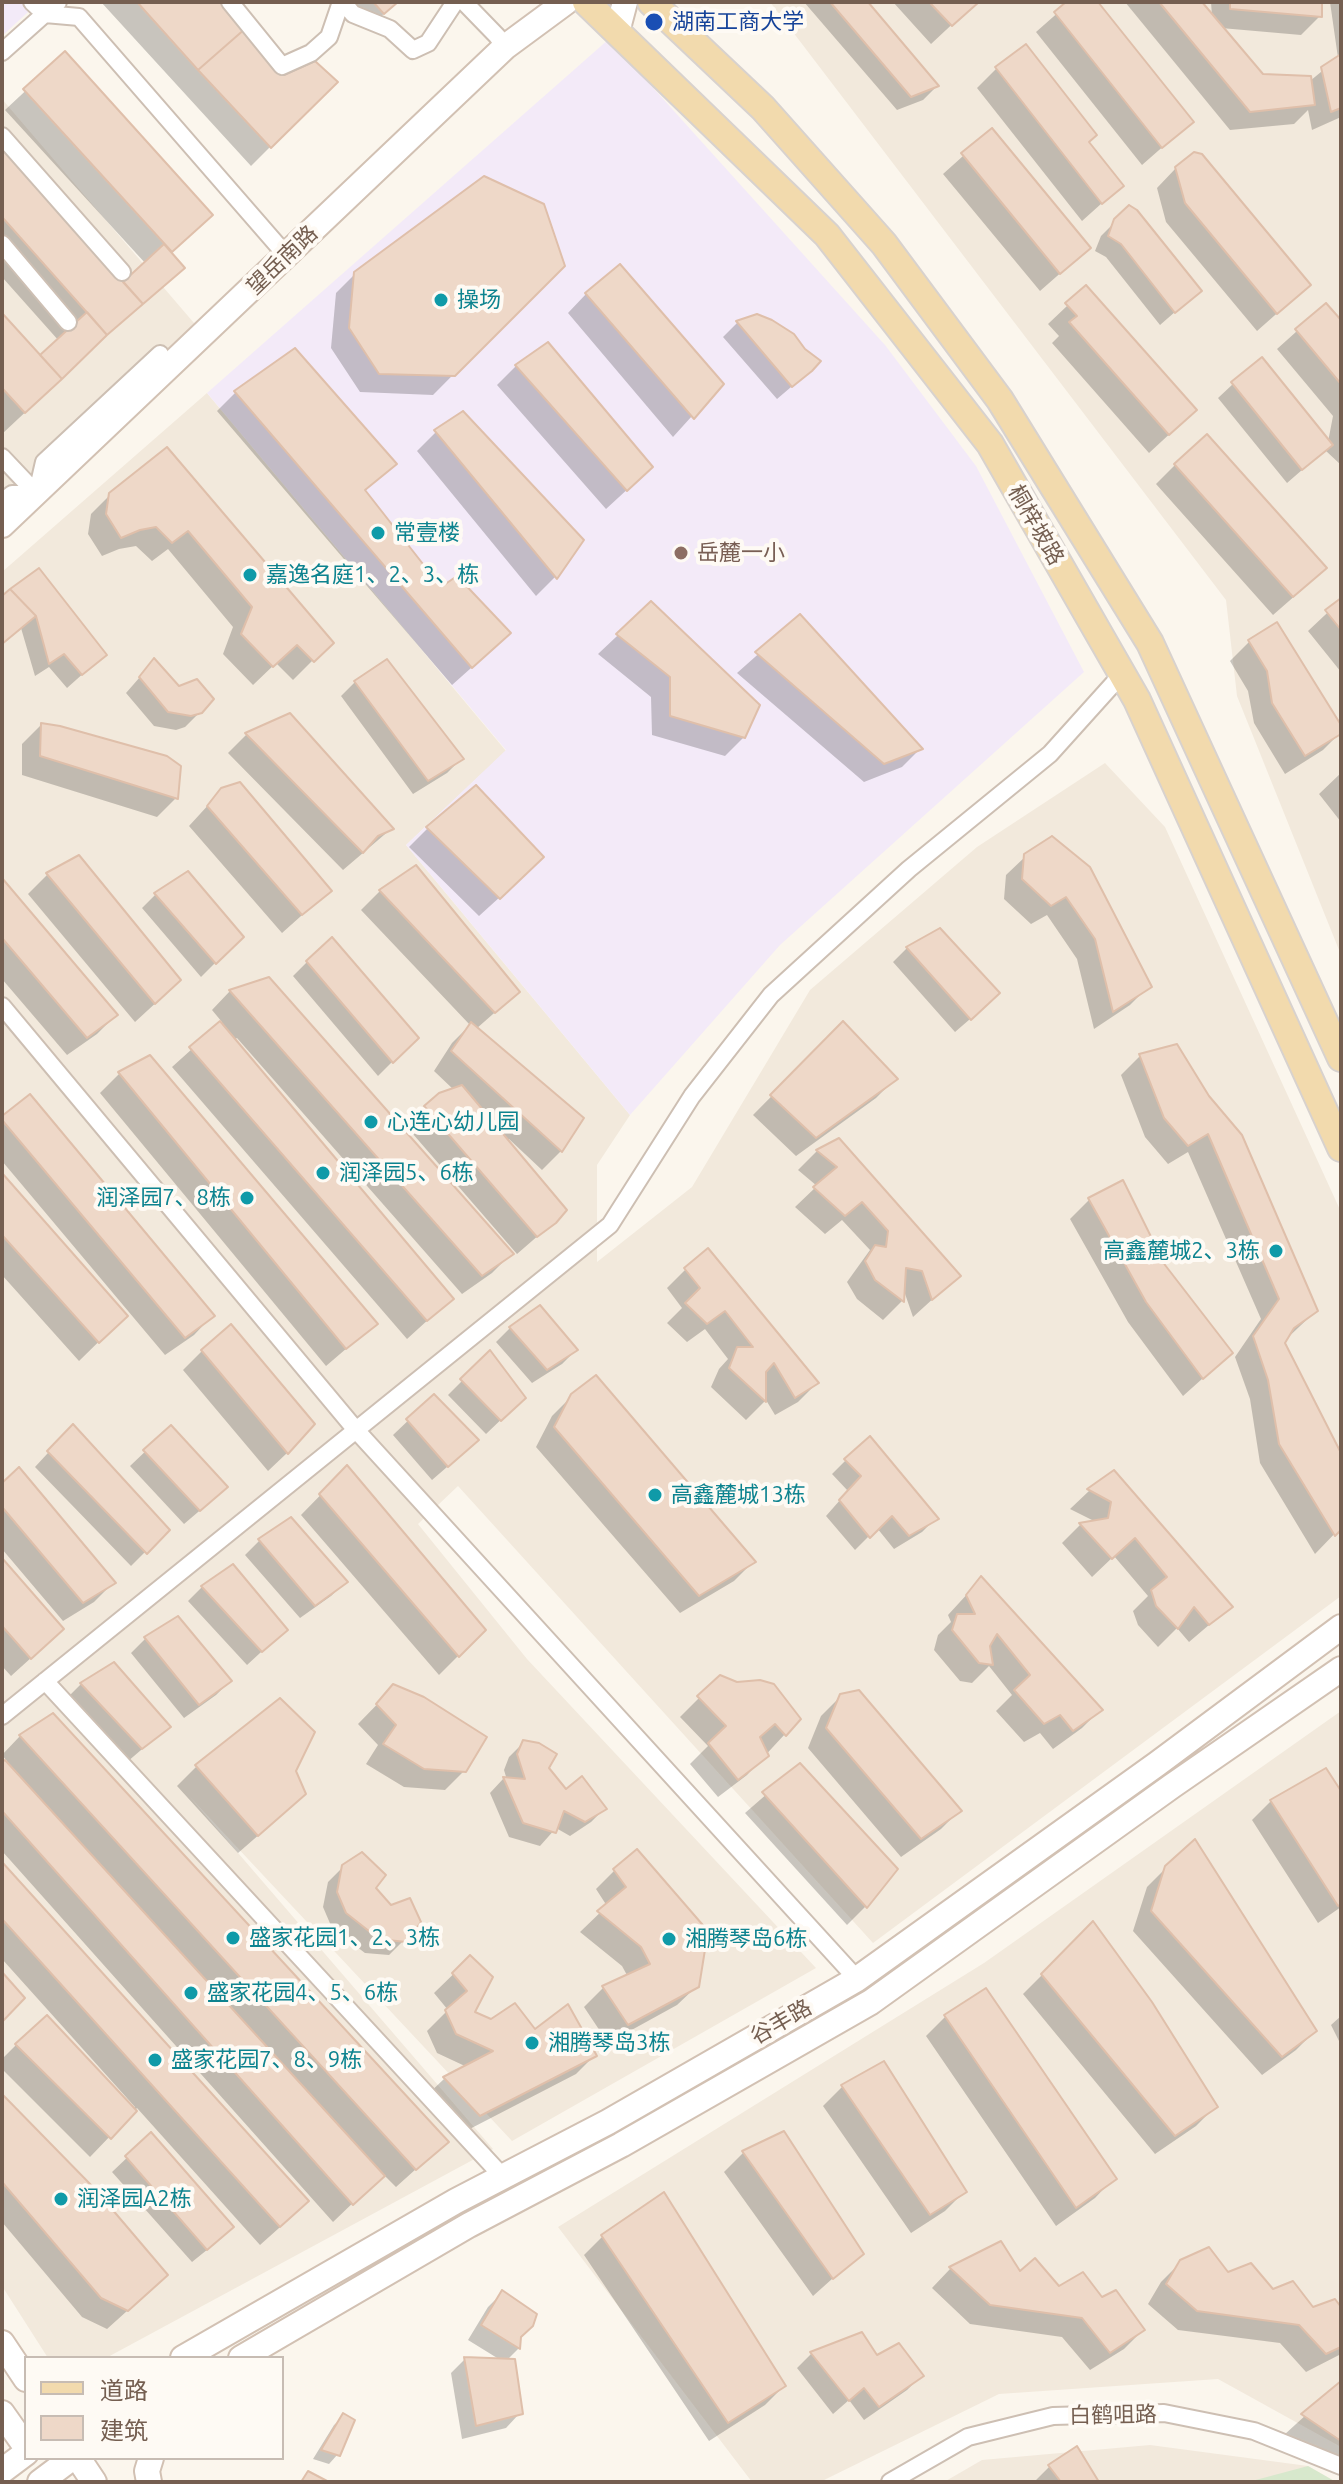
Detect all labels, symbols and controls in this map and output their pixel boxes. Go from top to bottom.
place label: 湖南工商大学 [672,9,804,35]
marker: 湖南工商大学 [643,11,665,33]
street label: 望岳南路 [241,220,323,300]
place label: 操场 [457,287,501,313]
marker: 操场 [432,291,450,309]
street label: 桐梓坡路 [1003,480,1069,570]
place label: 常壹楼 [394,520,460,546]
marker: 常壹楼 [369,524,387,542]
place label: 岳麓一小 [697,540,785,566]
marker: 岳麓一小 [672,544,690,562]
place label: 嘉逸名庭1、2、3、栋 [266,562,479,588]
marker: 嘉逸名庭1、2、3、栋 [241,566,259,584]
place label: 心连心幼儿园 [387,1109,519,1135]
marker: 心连心幼儿园 [362,1113,380,1131]
place label: 润泽园5、6栋 [339,1160,474,1186]
marker: 润泽园5、6栋 [314,1164,332,1182]
place label: 润泽园7、8栋 [96,1185,231,1211]
marker: 润泽园7、8栋 [238,1189,256,1207]
place label: 高鑫麓城2、3栋 [1103,1238,1260,1264]
marker: 高鑫麓城2、3栋 [1267,1242,1285,1260]
place label: 高鑫麓城13栋 [671,1482,806,1508]
marker: 高鑫麓城13栋 [646,1486,664,1504]
place label: 盛家花园1、2、3栋 [249,1925,440,1951]
place label: 湘腾琴岛6栋 [685,1926,807,1952]
marker: 盛家花园1、2、3栋 [224,1929,242,1947]
marker: 湘腾琴岛6栋 [660,1930,678,1948]
place label: 盛家花园4、5、6栋 [207,1980,398,2006]
marker: 盛家花园4、5、6栋 [182,1984,200,2002]
street label: 谷丰路 [746,1994,816,2050]
place label: 湘腾琴岛3栋 [548,2030,670,2056]
marker: 湘腾琴岛3栋 [523,2034,541,2052]
place label: 盛家花园7、8、9栋 [171,2047,362,2073]
marker: 盛家花园7、8、9栋 [146,2051,164,2069]
place label: 润泽园A2栋 [77,2186,192,2212]
marker: 润泽园A2栋 [52,2190,70,2208]
legend [24,2356,284,2460]
text: 道路 [100,2377,148,2404]
street label: 白鹤咀路 [1069,2401,1157,2429]
text: 建筑 [100,2417,148,2444]

